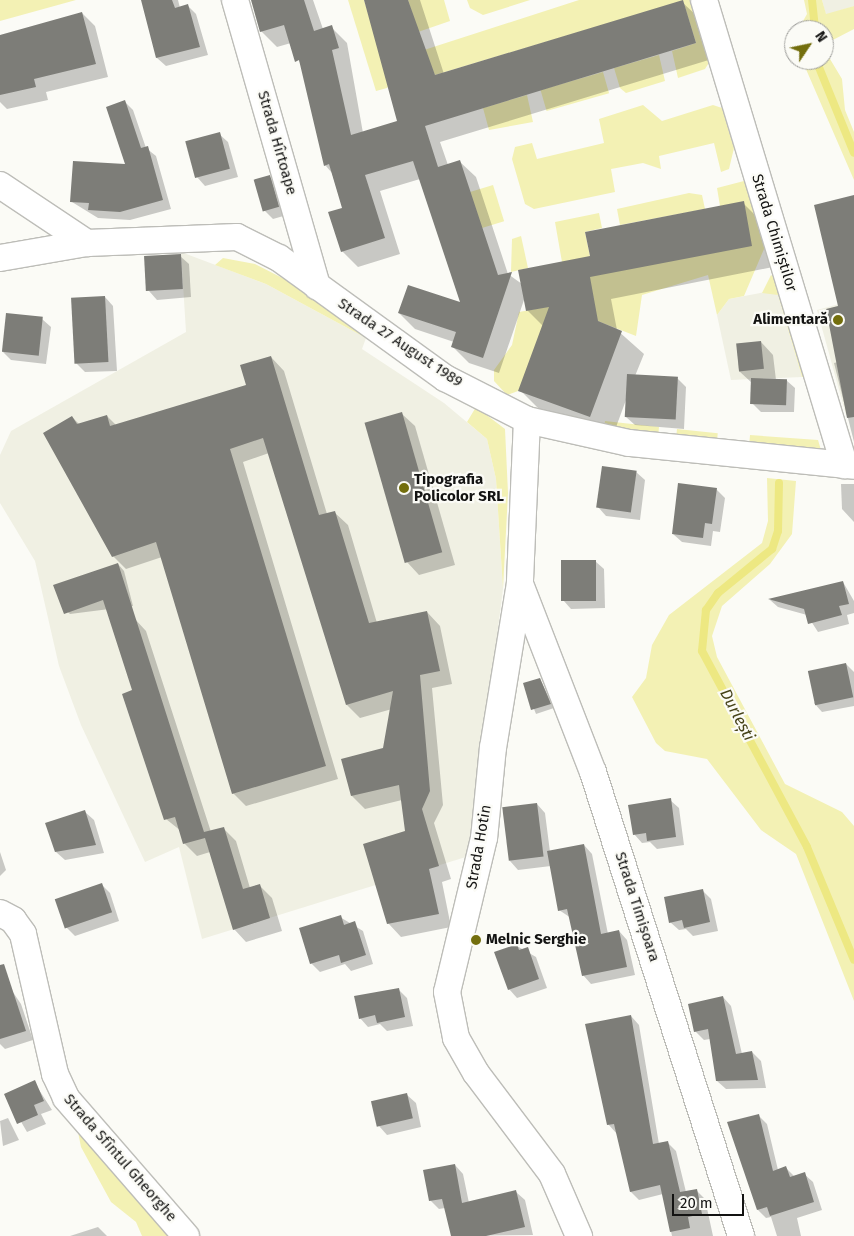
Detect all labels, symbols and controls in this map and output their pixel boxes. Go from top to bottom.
north arrow [784,20,834,70]
text: N [811,28,831,45]
street label: Strada Hîrtoape [254,89,300,197]
street label: Strada Chimiștilor [748,172,800,294]
street label: Strada 27 August 1989 [334,295,466,391]
place label: Alimentară [753,311,828,329]
marker: Alimentară [832,314,844,326]
place label: Tipografia Policolor SRL [414,470,504,505]
marker: Tipografia Policolor SRL [398,482,410,494]
water label: Durlești [715,686,759,744]
street label: Strada Hotin [463,803,495,891]
street label: Strada Timișoara [611,850,663,964]
place label: Melnic Serghie [486,931,586,949]
marker: Melnic Serghie [470,934,482,946]
street label: Strada Sfîntul Gheorghe [60,1091,180,1225]
scale bar [674,1184,746,1216]
text: 20 m [680,1194,713,1212]

